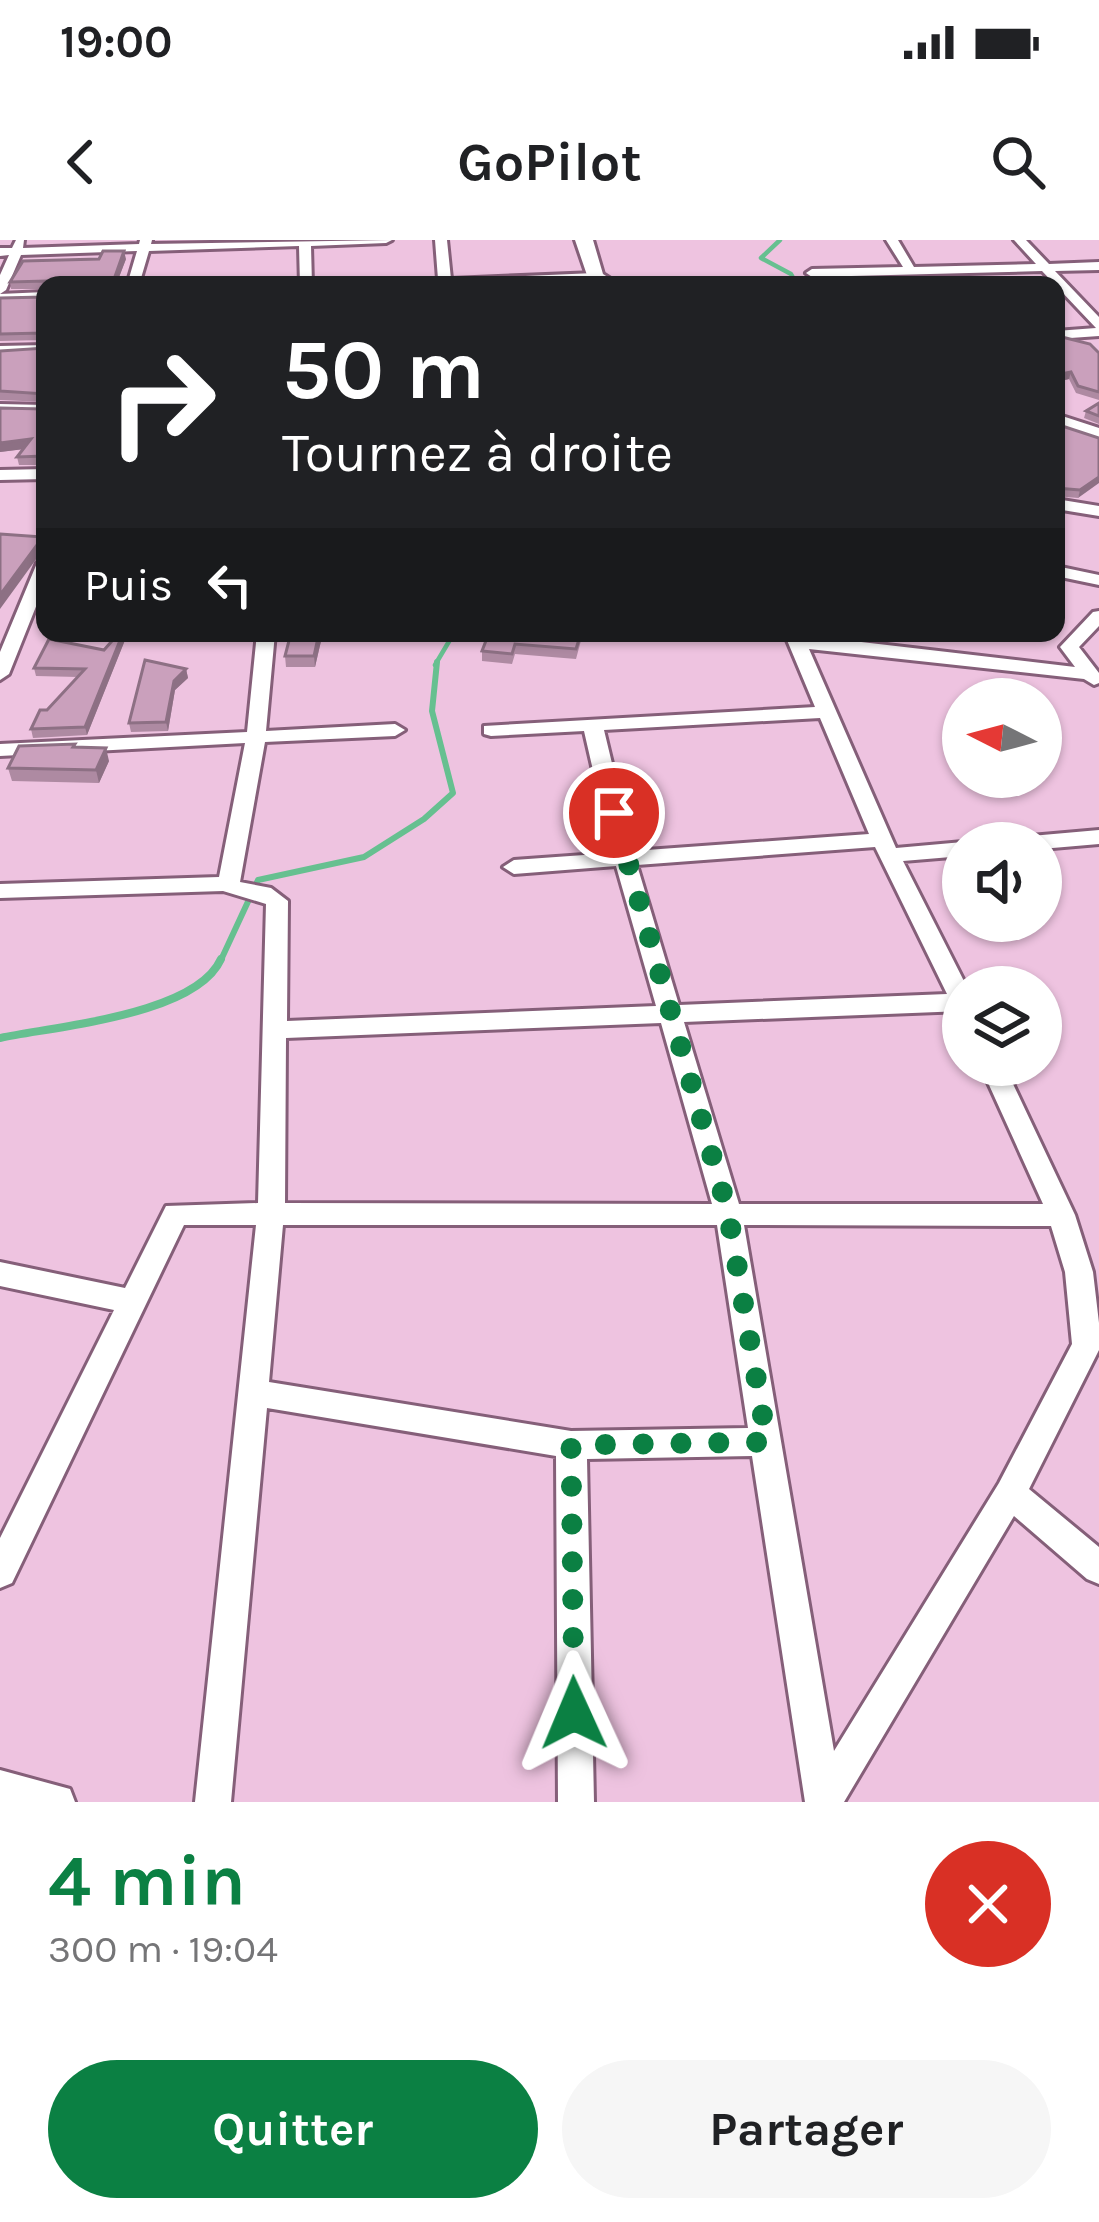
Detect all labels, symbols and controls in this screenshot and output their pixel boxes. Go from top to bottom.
text: 19:00 [60,16,173,68]
icon: back [48,129,114,195]
icon: search [985,129,1051,195]
text: GoPilot [457,130,642,194]
text: 50 m [282,321,485,419]
icon: right [84,324,240,480]
text: Tournez à droite [282,421,673,485]
icon: left [197,552,263,618]
text: Puis [84,559,173,611]
north arrow [942,678,1062,798]
map controls [942,678,1062,1086]
pin [563,762,665,864]
icon: arrive [581,780,647,846]
button: sound [942,822,1062,942]
button: layers [942,966,1062,1086]
position arrow [511,1650,637,1776]
text: 4 min [48,1839,246,1923]
button: close [925,1841,1051,1967]
text: 300 m · 19:04 [48,1926,278,1972]
button: Quitter [48,2060,538,2198]
button: Partager [562,2060,1051,2198]

